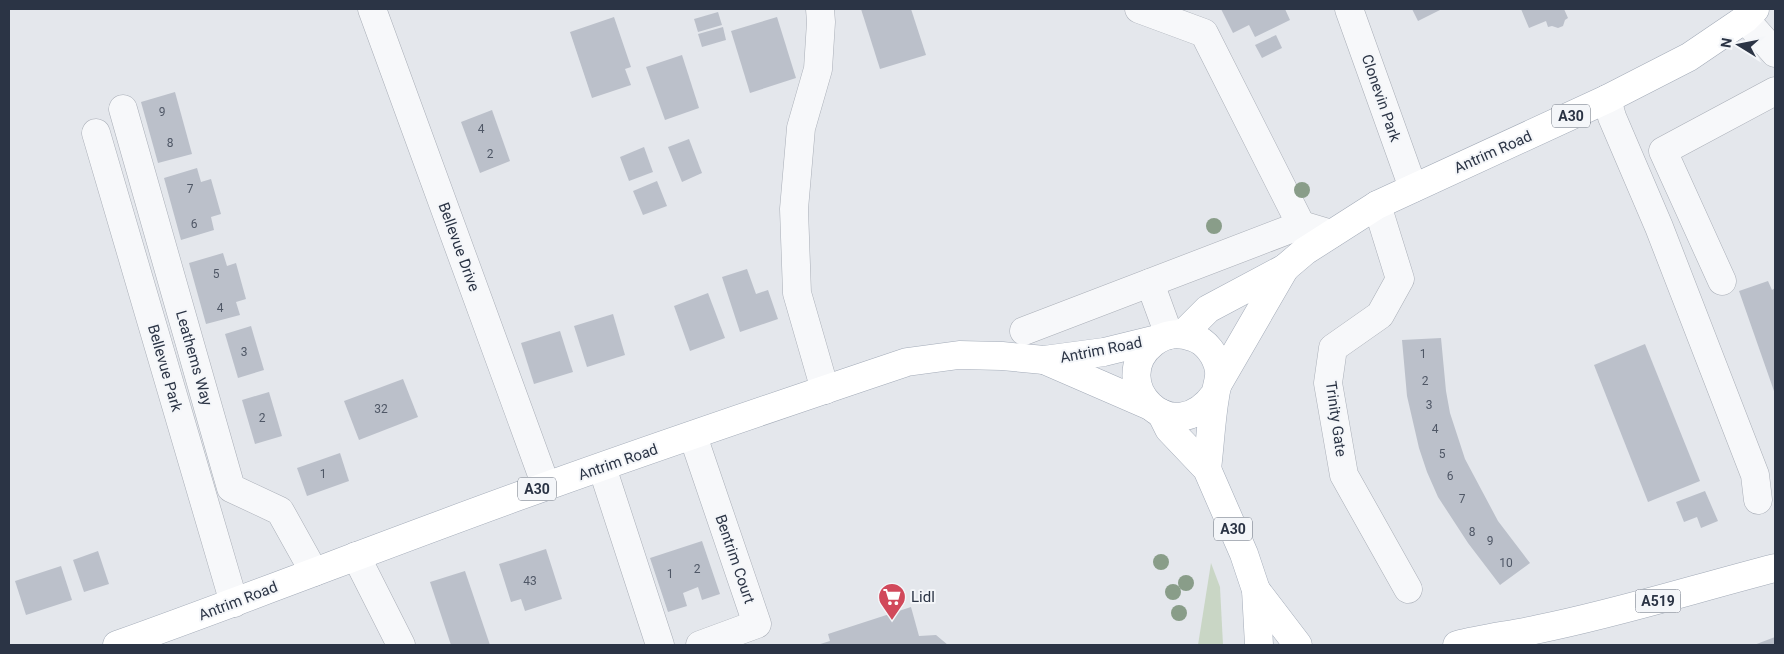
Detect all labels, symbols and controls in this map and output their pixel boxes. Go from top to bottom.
north arrow [1714,20,1764,70]
text: N [1717,36,1735,49]
street label: Clonevin Park [1358,52,1404,144]
road number: A30 [1552,104,1590,128]
house number: 9 [159,105,165,119]
house number: 4 [478,122,485,136]
street label: Antrim Road [1451,127,1535,177]
house number: 8 [167,136,174,150]
house number: 2 [487,147,494,161]
house number: 7 [187,182,194,196]
street label: Bellevue Drive [435,200,483,294]
house number: 6 [191,217,198,231]
house number: 5 [213,267,220,281]
house number: 4 [217,301,224,315]
street label: Leathems Way [172,308,216,408]
street label: Bellevue Park [144,322,186,414]
street label: Antrim Road [1059,333,1143,367]
house number: 3 [241,345,247,359]
house number: 1 [1420,347,1426,361]
house number: 2 [1422,374,1429,388]
street label: Trinity Gate [1322,380,1350,458]
house number: 3 [1426,398,1432,412]
house number: 32 [374,402,388,416]
house number: 2 [259,411,266,425]
house number: 4 [1432,422,1439,436]
street label: Antrim Road [576,440,660,484]
house number: 5 [1439,447,1446,461]
house number: 1 [320,467,326,481]
house number: 6 [1447,469,1454,483]
road number: A30 [518,478,556,500]
house number: 7 [1459,492,1466,506]
street label: Bentrim Court [711,512,759,606]
road number: A30 [1214,518,1252,540]
house number: 8 [1469,525,1476,539]
house number: 9 [1487,534,1493,548]
house number: 10 [1499,556,1513,570]
house number: 2 [694,562,701,576]
house number: 1 [667,567,673,581]
house number: 43 [523,574,537,588]
street label: Antrim Road [196,578,280,624]
supermarket icon: Lidl [877,582,907,621]
place label: Lidl [911,588,935,606]
road number: A519 [1636,590,1680,612]

